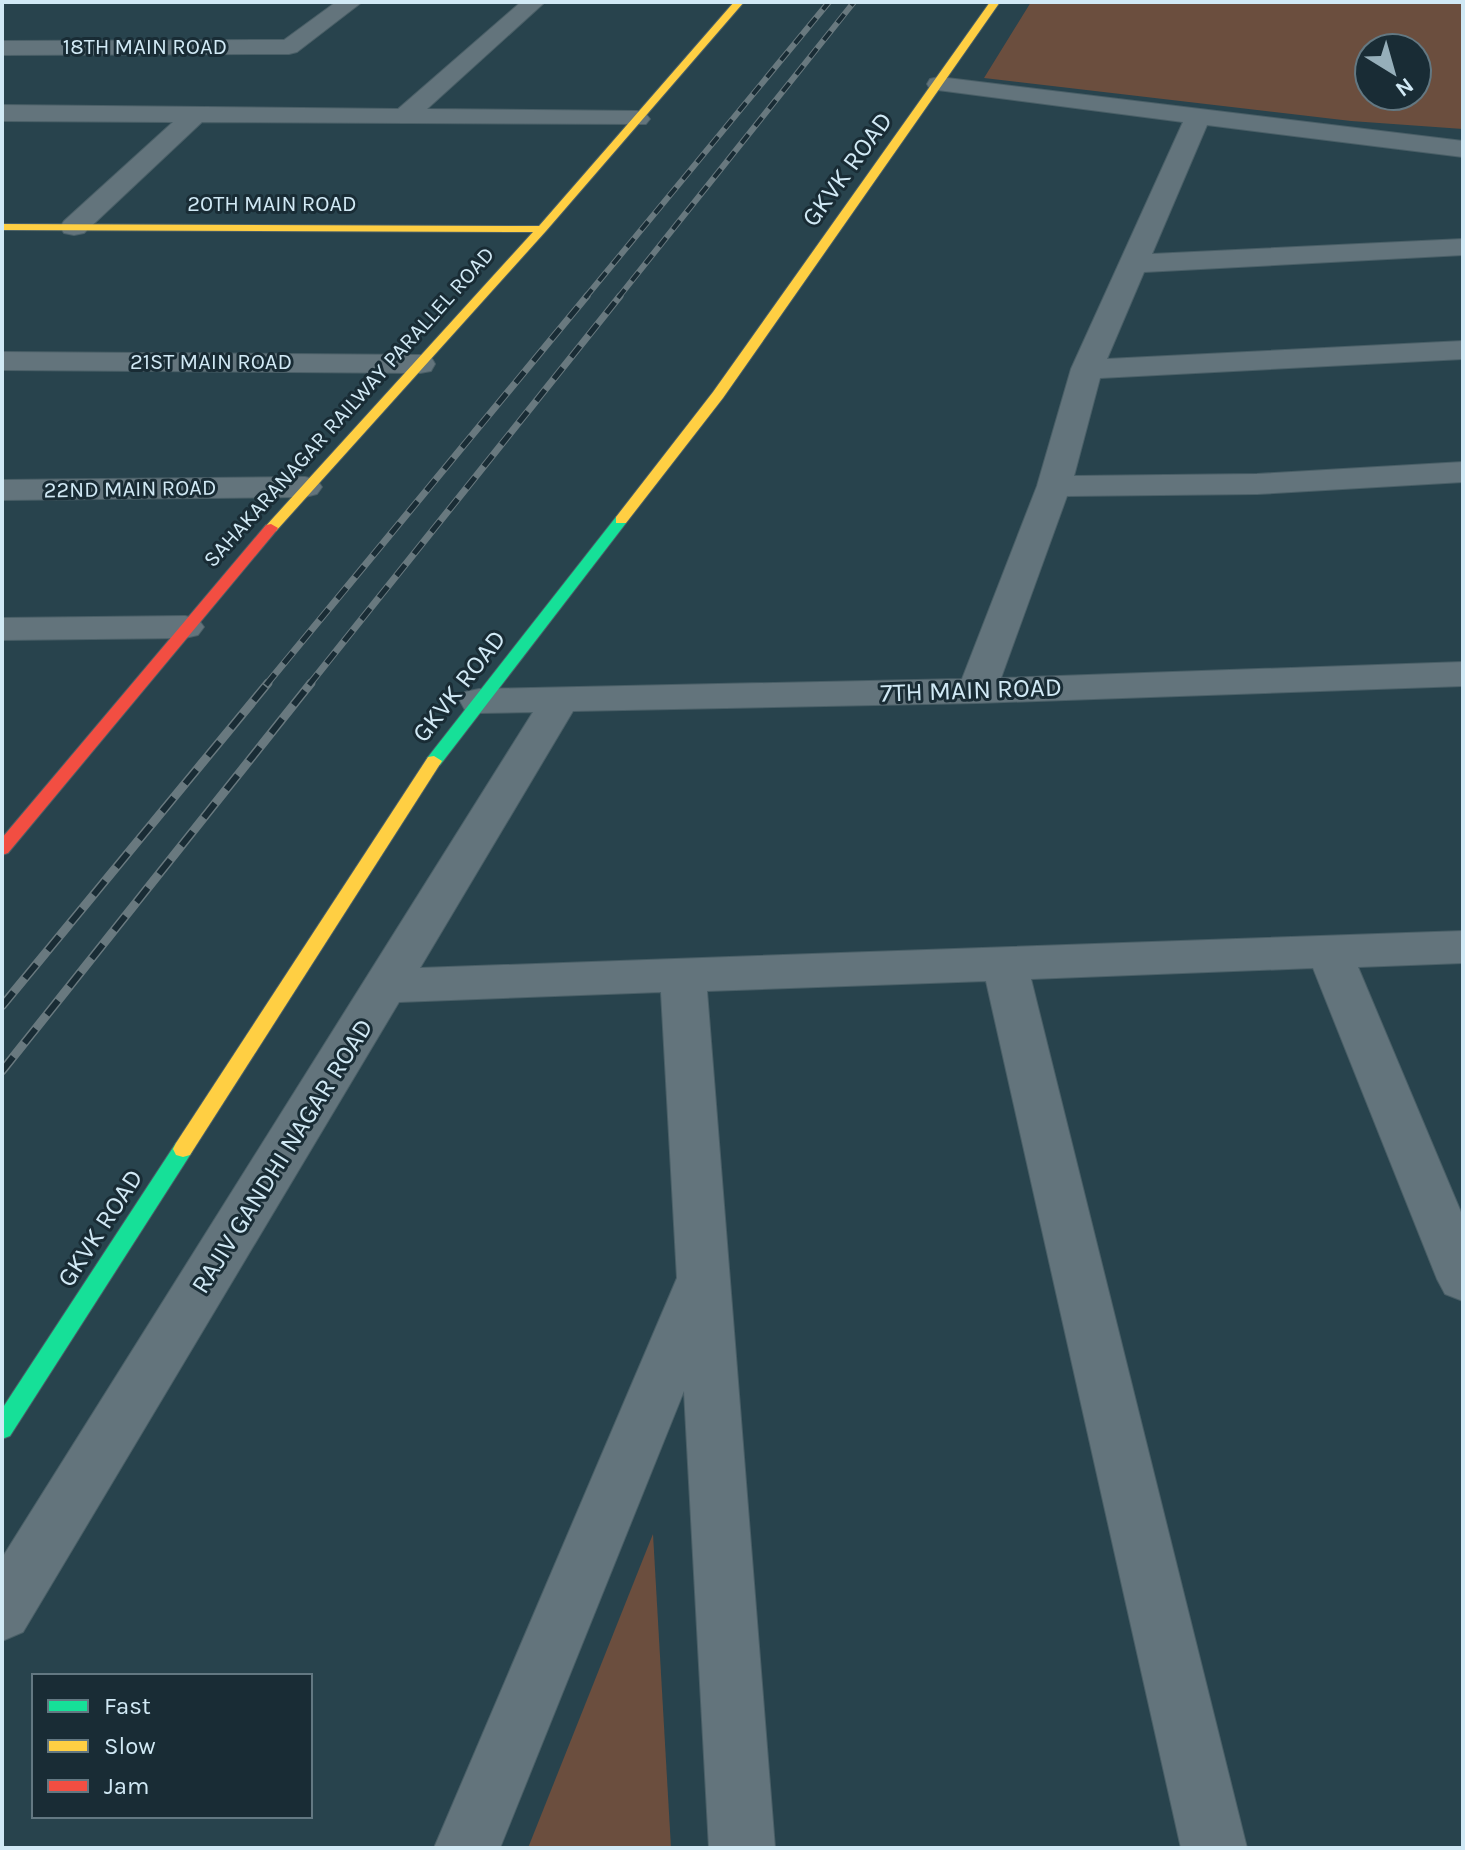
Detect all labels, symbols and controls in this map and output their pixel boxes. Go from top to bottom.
north arrow [1353,32,1433,112]
street label: 18TH MAIN ROAD [63,34,227,60]
text: N [1390,72,1419,102]
street label: GKVK ROAD [795,106,899,232]
street label: 20TH MAIN ROAD [187,191,357,217]
street label: SAHAKARANAGAR RAILWAY PARALLEL ROAD [198,242,500,572]
street label: 21ST MAIN ROAD [130,349,292,375]
street label: 22ND MAIN ROAD [43,474,217,504]
street label: GKVK ROAD [406,624,512,748]
street label: 7TH MAIN ROAD [880,671,1062,709]
street label: RAJIV GANDHI NAGAR ROAD [185,1013,379,1299]
street label: GKVK ROAD [51,1163,149,1293]
legend [32,1674,312,1818]
text: Fast [104,1692,151,1720]
text: Slow [104,1732,156,1760]
text: Jam [104,1772,149,1800]

